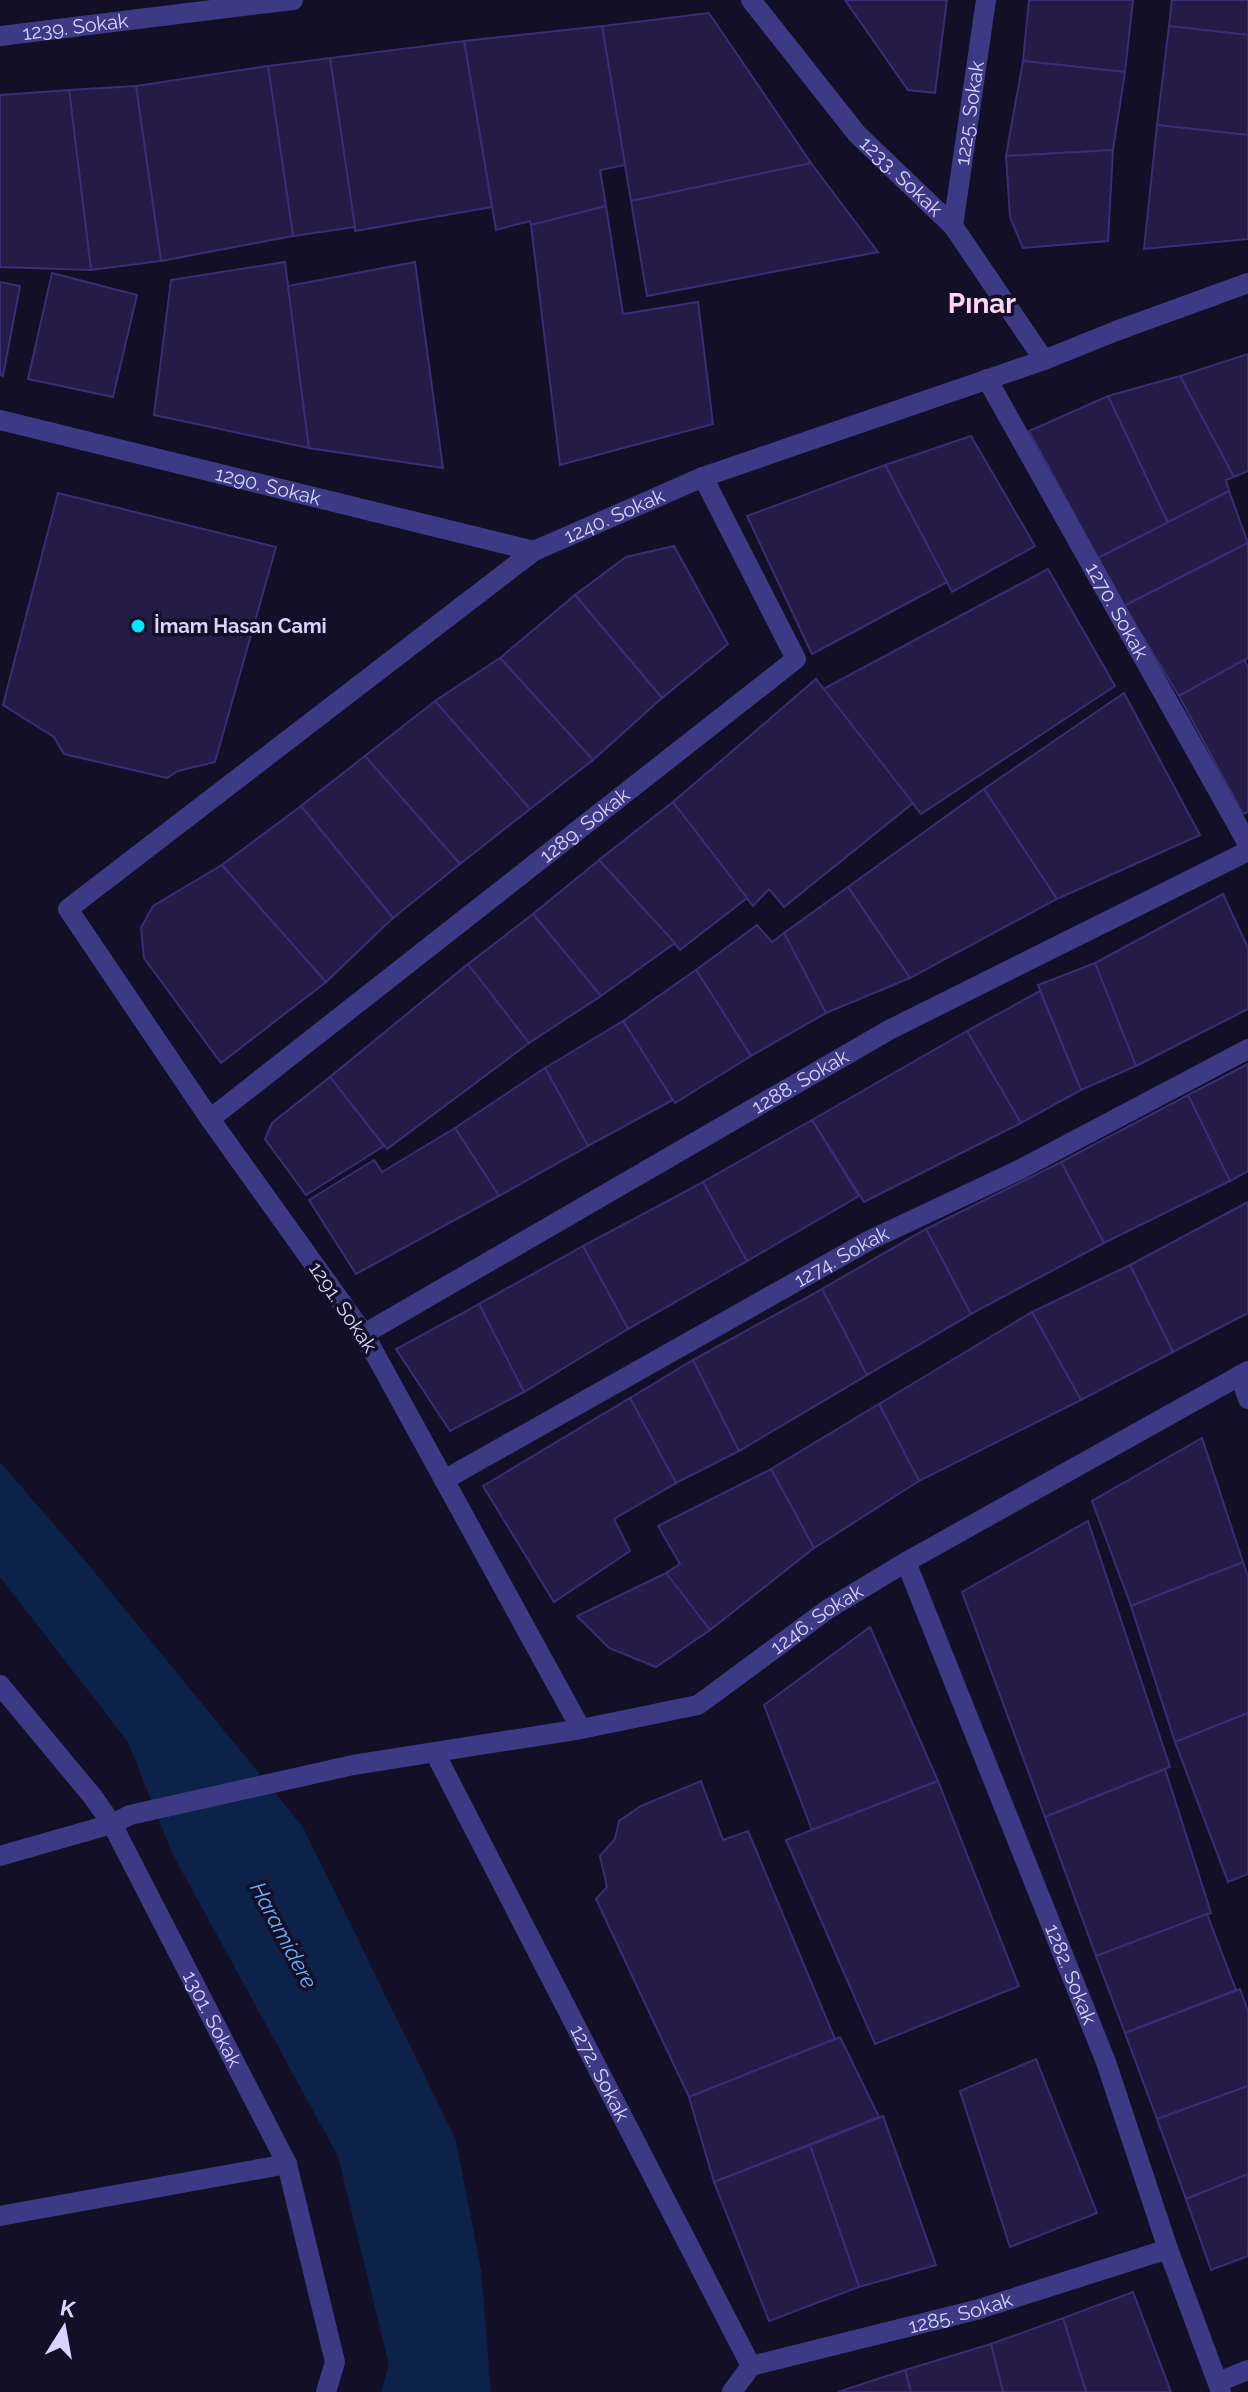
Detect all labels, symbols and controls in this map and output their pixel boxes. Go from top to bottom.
street label: 1239. Sokak [21,8,130,45]
street label: 1225. Sokak [950,59,989,167]
street label: 1233. Sokak [855,131,948,222]
district label: Pınar [948,287,1016,320]
street label: 1290. Sokak [213,461,324,510]
street label: 1240. Sokak [560,483,669,548]
street label: 1270. Sokak [1081,558,1154,664]
place label: İmam Hasan Cami [154,614,327,638]
marker: İmam Hasan Cami [129,617,147,635]
street label: 1289. Sokak [535,782,634,868]
street label: 1288. Sokak [748,1044,853,1119]
street label: 1274. Sokak [790,1221,893,1292]
street label: 1291. Sokak [304,1257,382,1357]
street label: 1246. Sokak [766,1579,867,1659]
water label: Haramidere [245,1877,323,1993]
street label: 1282. Sokak [1040,1920,1102,2028]
street label: 1301. Sokak [178,1967,247,2072]
street label: 1272. Sokak [565,2021,635,2126]
street label: 1285. Sokak [906,2287,1016,2338]
north arrow [24,2288,104,2368]
text: K [58,2294,78,2323]

